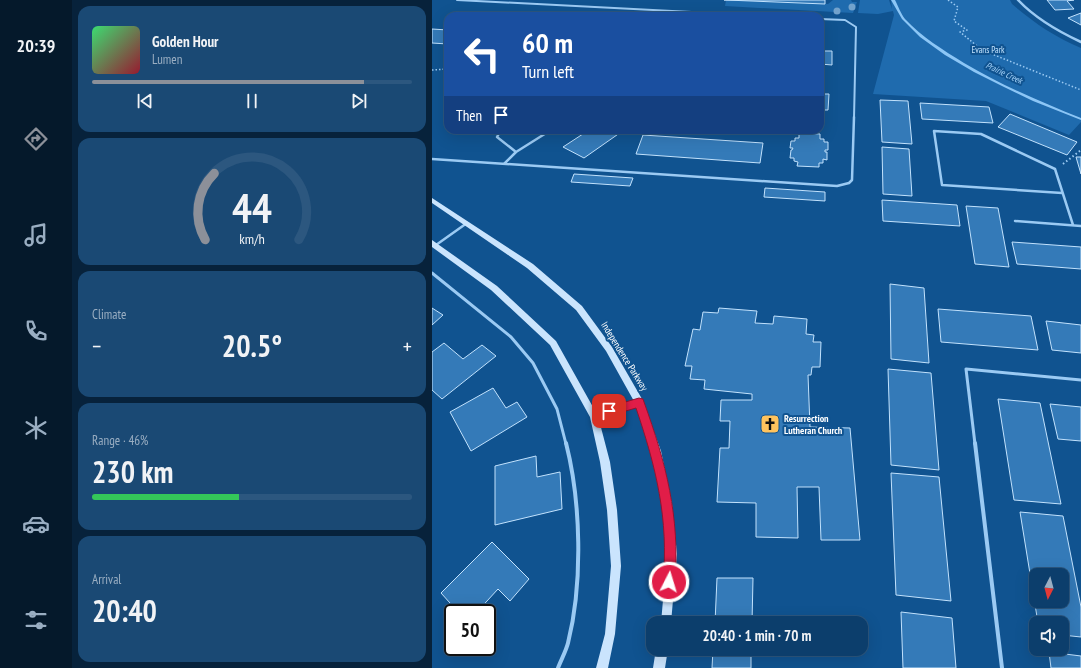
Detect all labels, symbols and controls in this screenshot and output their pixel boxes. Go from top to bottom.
text: 60 m [522,24,573,61]
icon: left [456,28,508,80]
text: Golden Hour [152,32,219,51]
text: 20:39 [17,34,55,57]
park label: Evans Park [971,44,1005,55]
text: Lumen [152,51,182,68]
water label: Prairie Creek [984,59,1026,86]
text: Turn left [522,60,574,83]
icon: previous [134,90,156,112]
icon: pause [241,90,263,112]
icon: next [348,90,370,112]
icon: arrive [490,104,512,126]
text: Then [456,106,482,125]
icon: directions [22,125,50,153]
text: 44 [232,180,272,233]
icon: music [22,221,50,249]
text: km/h [239,228,265,247]
text: Climate [92,306,126,323]
icon: phone [22,317,50,345]
street label: Independence Parkway [598,319,651,393]
text: 20.5° [222,326,282,365]
text: − [92,332,101,360]
text: + [403,332,412,360]
pin [592,394,626,428]
icon: arrive [598,400,620,422]
place label: Resurrection Lutheran Church [784,412,843,437]
church icon: Resurrection Lutheran Church [759,413,781,435]
icon: climate [22,414,50,442]
text: Range · 46% [92,432,148,449]
text: 230 km [92,452,173,491]
icon: car [22,510,50,538]
position arrow [648,561,690,603]
north arrow [1029,568,1069,608]
map controls [1029,568,1069,656]
text: Arrival [92,571,121,588]
text: 20:40 [92,591,157,630]
speed limit sign: 50 [444,604,496,656]
icon: filters [22,606,50,634]
button: sound [1029,616,1069,656]
text: 20:40 · 1 min · 70 m [703,626,811,645]

